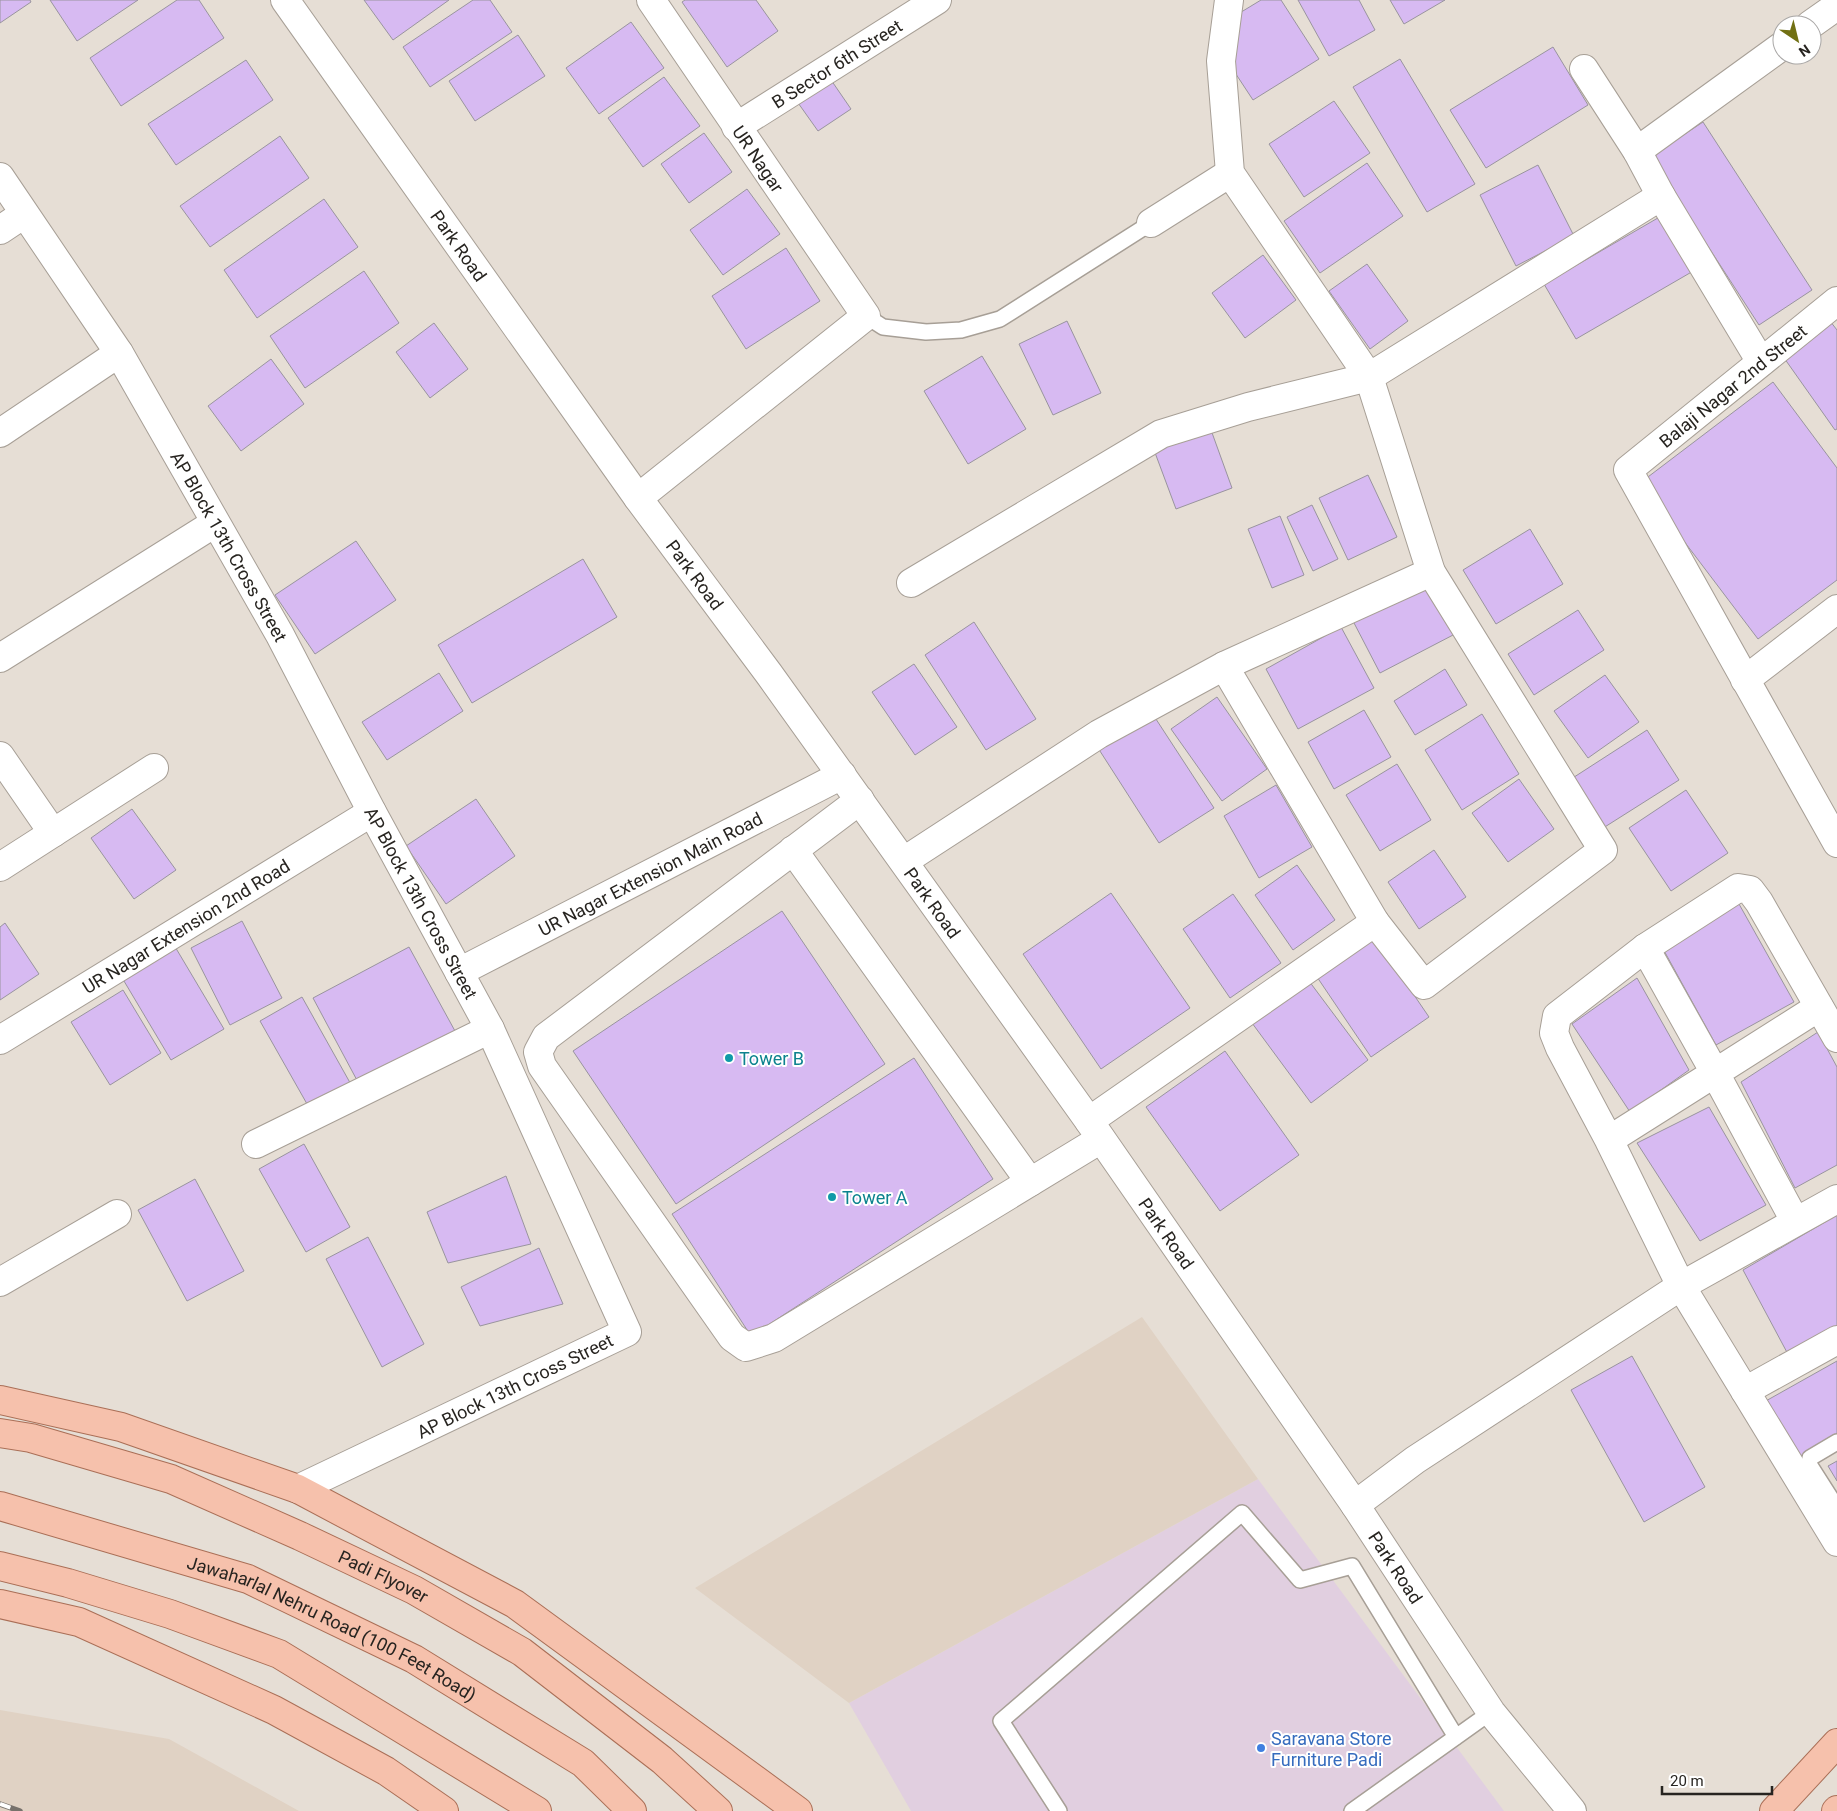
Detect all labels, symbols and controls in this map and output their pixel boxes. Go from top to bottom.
street label: B Sector 6th Street [768,14,906,112]
north arrow [1772,15,1822,65]
text: N [1796,41,1813,60]
street label: UR Nagar [728,122,788,196]
street label: Park Road [427,206,491,285]
street label: Balaji Nagar 2nd Street [1655,320,1811,452]
street label: AP Block 13th Cross Street [167,447,292,645]
street label: Park Road [662,535,728,614]
street label: AP Block 13th Cross Street [361,803,482,1003]
street label: UR Nagar Extension Main Road [535,807,766,940]
street label: UR Nagar Extension 2nd Road [78,855,293,998]
street label: Park Road [900,863,965,942]
place label: Tower B [739,1048,804,1069]
marker: Tower B [723,1052,735,1064]
place label: Tower A [842,1187,908,1208]
marker: Tower A [826,1191,838,1203]
street label: Park Road [1135,1193,1199,1273]
street label: AP Block 13th Cross Street [414,1329,616,1443]
street label: Park Road [1364,1527,1427,1607]
street label: Padi Flyover [335,1545,432,1607]
street label: Jawaharlal Nehru Road (100 Feet Road) [185,1551,480,1706]
place label: Saravana Store Furniture Padi [1271,1728,1392,1770]
marker: Saravana Store Furniture Padi [1255,1742,1267,1754]
scale bar [1662,1764,1772,1796]
text: 20 m [1670,1772,1704,1790]

